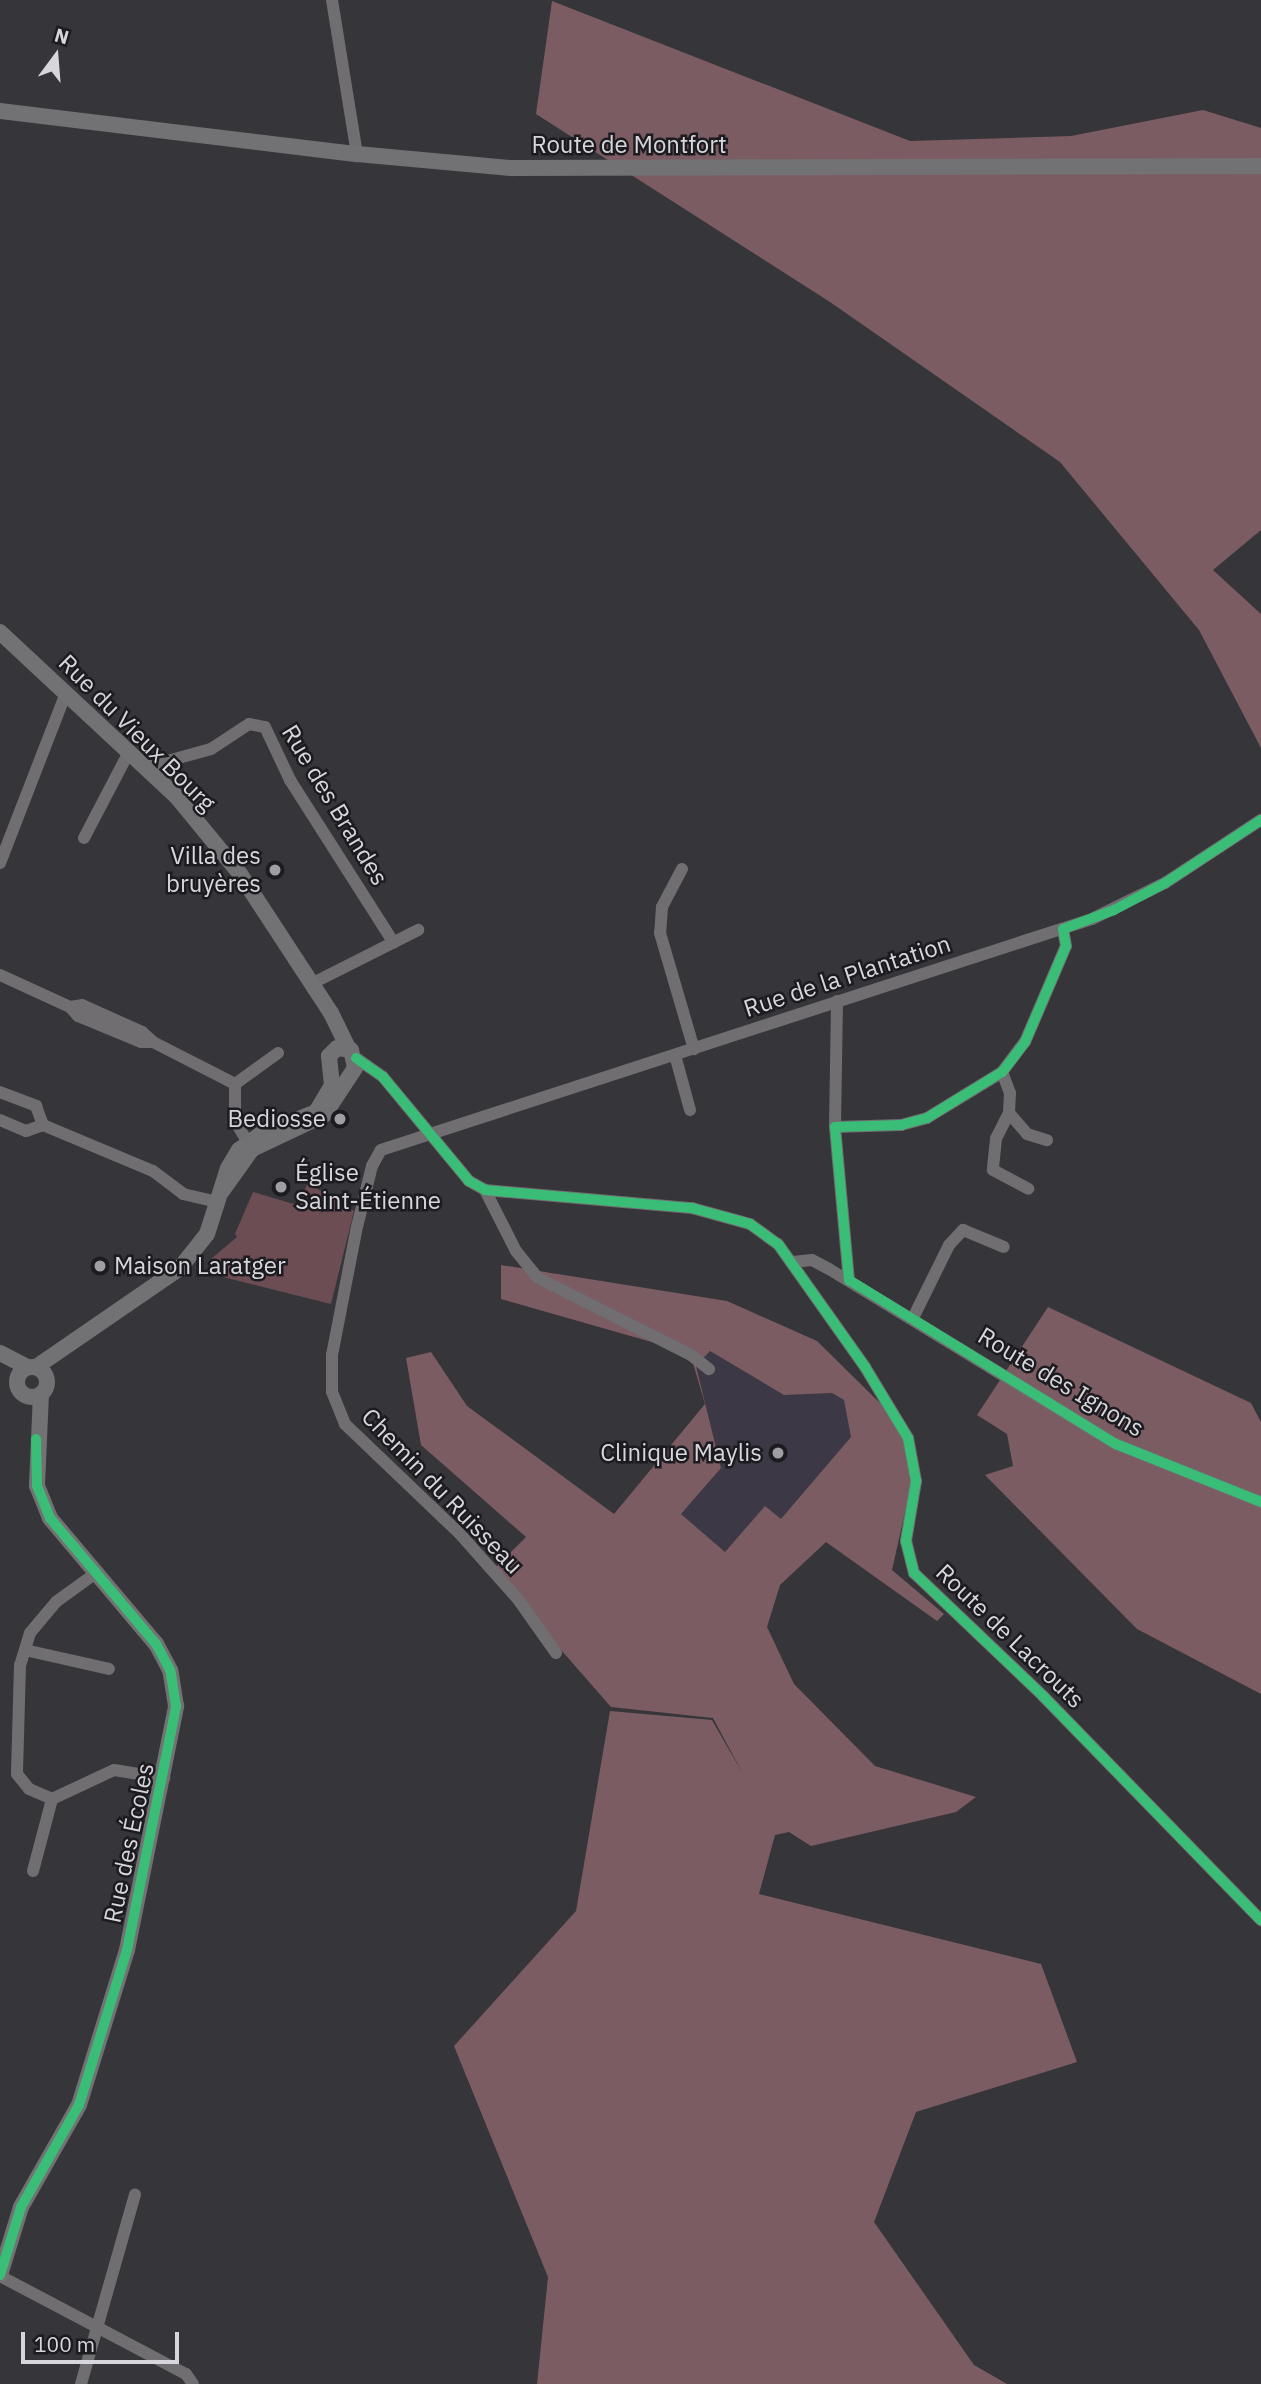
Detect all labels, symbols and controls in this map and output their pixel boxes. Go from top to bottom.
north arrow [21,21,91,91]
text: N [52,22,72,49]
street label: Route de Montfort [531,131,727,159]
street label: Rue du Vieux Bourg [53,649,221,817]
street label: Rue des Brandes [276,720,394,890]
place label: Villa des bruyères [166,842,261,898]
marker: Villa des bruyères [267,862,283,878]
street label: Rue de la Plantation [740,929,954,1023]
place label: Bediosse [227,1105,326,1133]
marker: Bediosse [332,1111,348,1127]
place label: Église Saint-Étienne [295,1159,441,1215]
marker: Église Saint-Étienne [273,1179,289,1195]
place label: Maison Laratger [114,1252,286,1280]
marker: Maison Laratger [92,1258,108,1274]
street label: Route des Ignons [973,1321,1149,1443]
street label: Chemin du Ruisseau [356,1402,528,1580]
place label: Clinique Maylis [600,1439,762,1467]
marker: Clinique Maylis [768,1443,788,1463]
street label: Route de Lacrouts [930,1558,1090,1714]
street label: Rue des Écoles [98,1760,160,1926]
scale bar [24,2318,182,2362]
text: 100 m [34,2330,95,2358]

